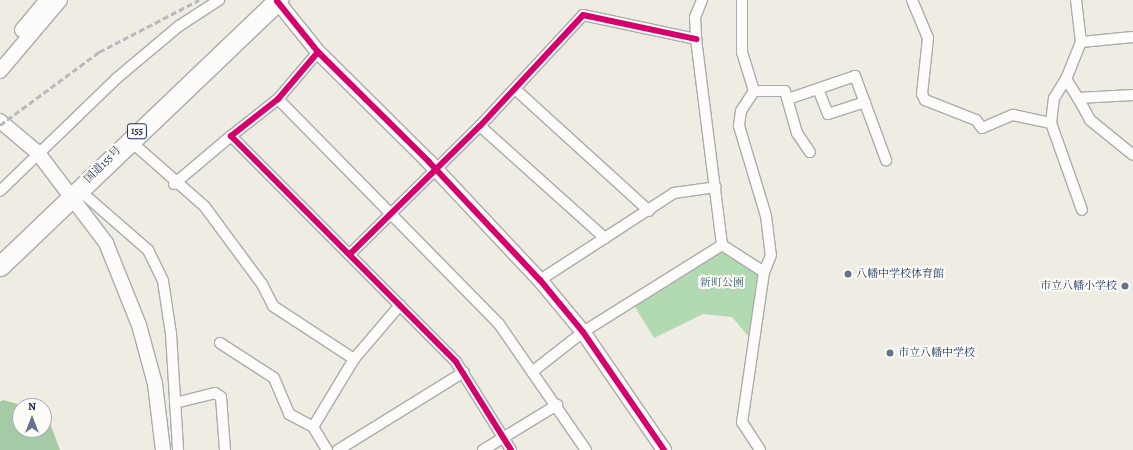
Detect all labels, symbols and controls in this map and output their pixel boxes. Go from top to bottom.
road number: 155 [126,123,148,139]
street label: 国道155号 [82,144,124,186]
place label: 八幡中学校体育館 [856,267,944,281]
marker: 八幡中学校体育館 [843,269,853,279]
park label: 新町公園 [700,276,744,290]
place label: 市立八幡小学校 [1040,279,1117,293]
marker: 市立八幡小学校 [1120,281,1130,291]
place label: 市立八幡中学校 [898,346,975,360]
marker: 市立八幡中学校 [885,348,895,358]
north arrow [12,398,52,438]
text: N [28,399,36,414]

